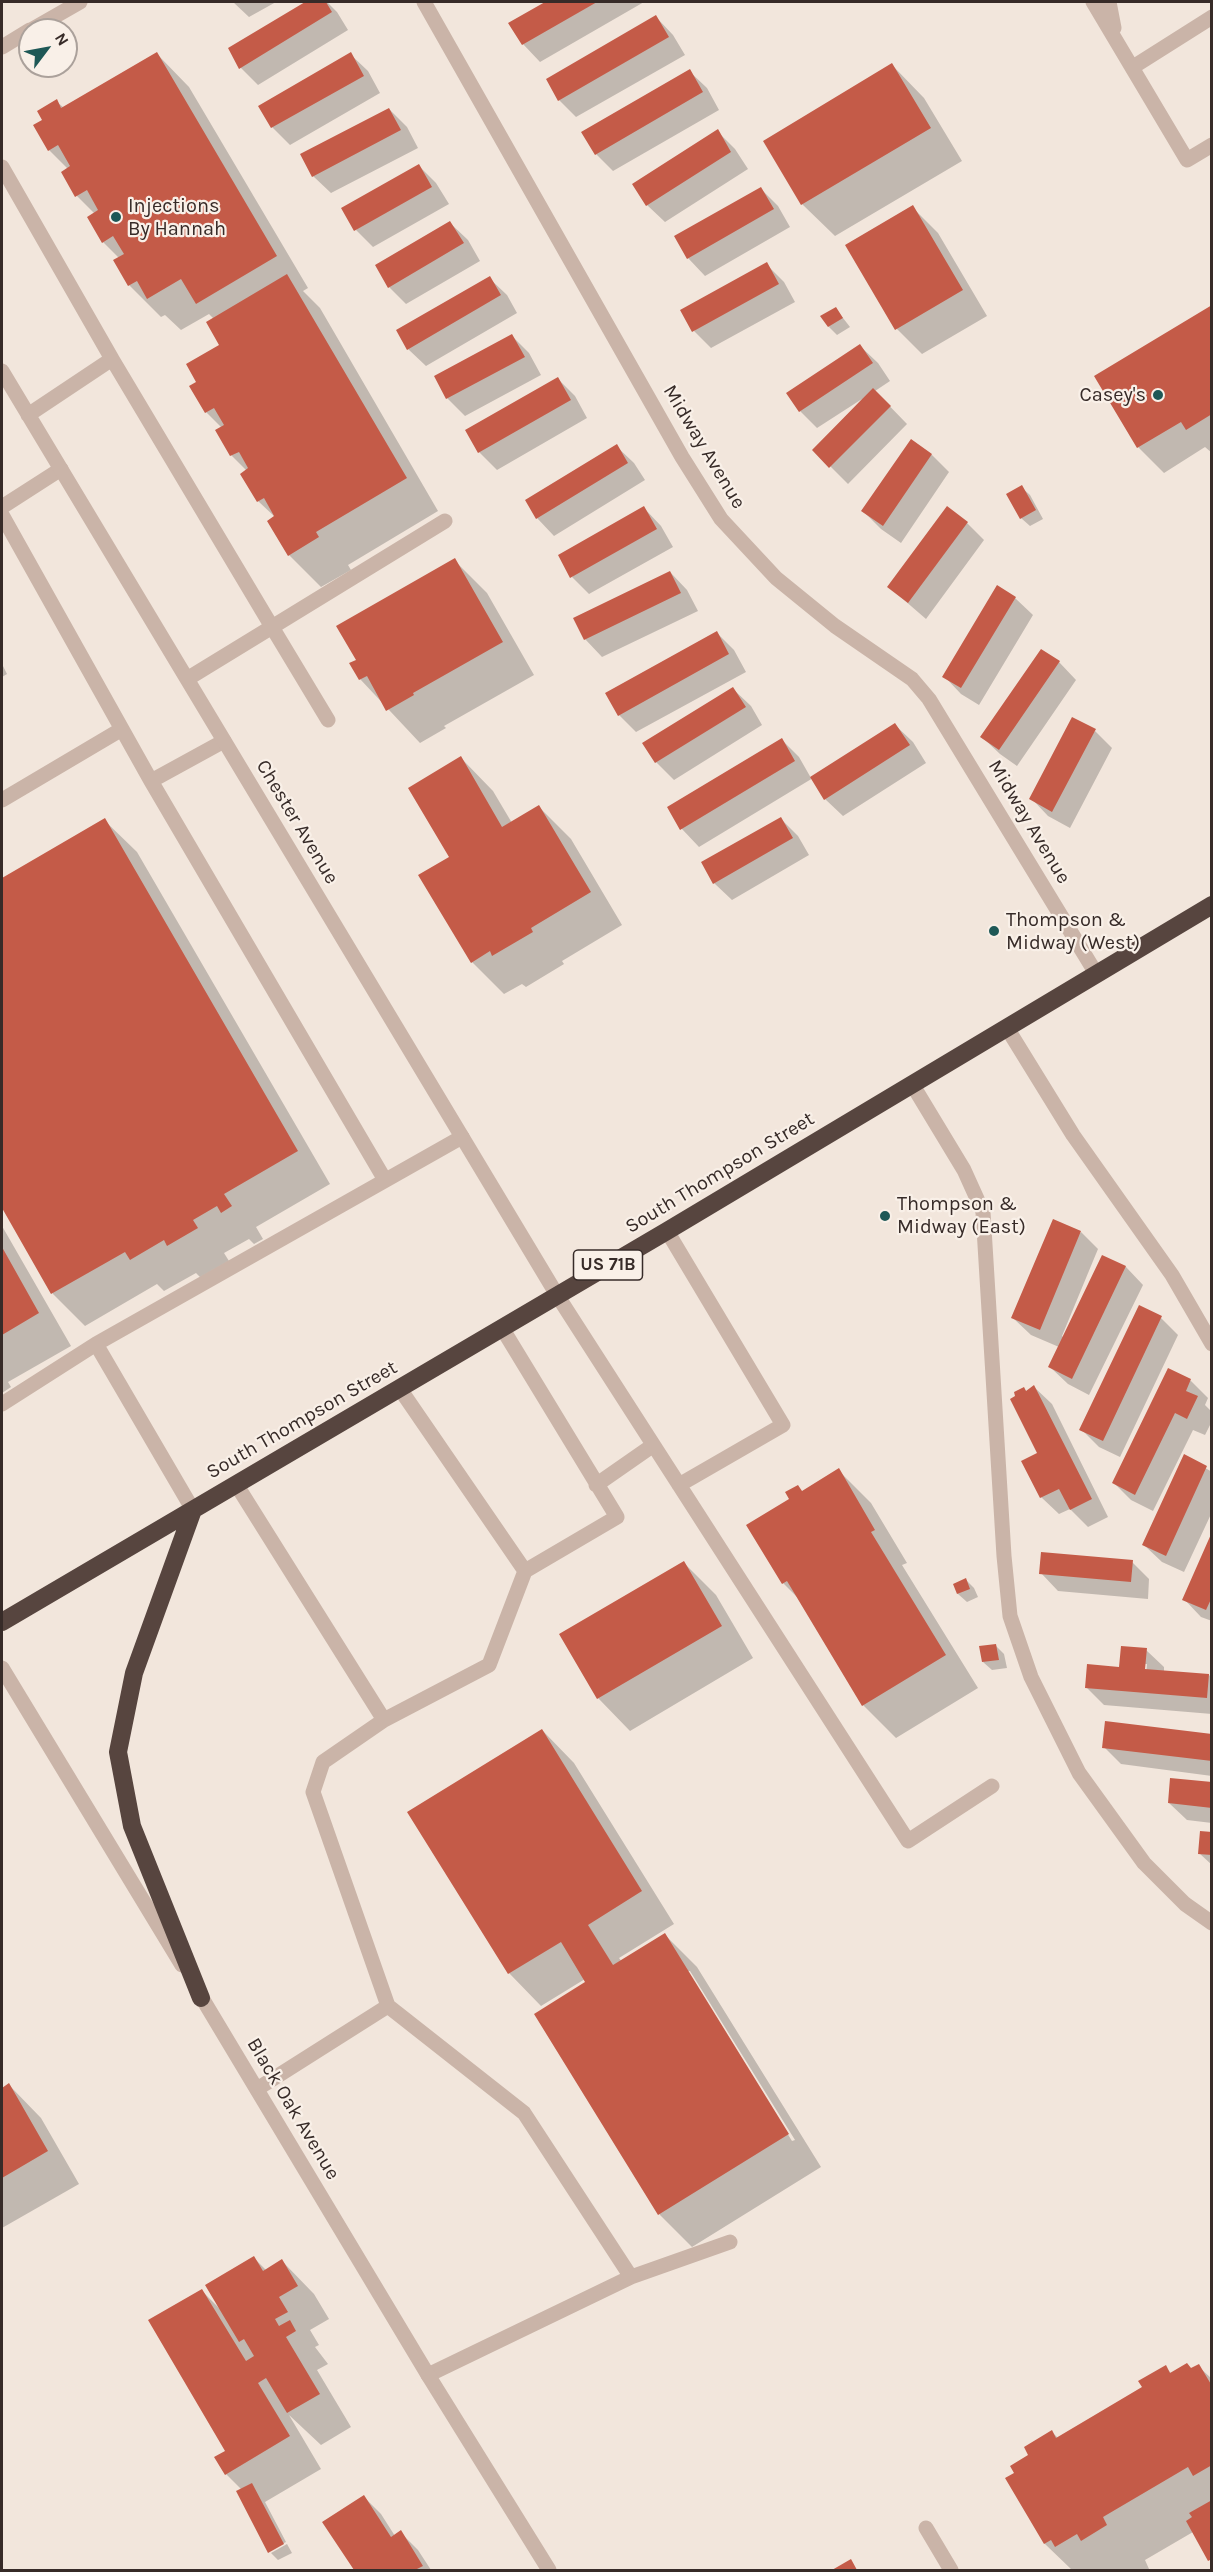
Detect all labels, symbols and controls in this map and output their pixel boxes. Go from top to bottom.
north arrow [18,18,78,78]
text: N [51,29,73,49]
place label: Injections By Hannah [128,194,226,241]
marker: Injections By Hannah [109,210,123,224]
street label: Midway Avenue [658,381,750,513]
place label: Casey's [1079,383,1146,407]
marker: Casey's [1151,388,1165,402]
street label: Chester Avenue [250,756,344,888]
street label: Midway Avenue [983,756,1075,888]
place label: Thompson & Midway (West) [1006,908,1140,955]
marker: Thompson & Midway (West) [987,924,1001,938]
street label: South Thompson Street [621,1107,819,1239]
place label: Thompson & Midway (East) [897,1192,1026,1239]
marker: Thompson & Midway (East) [878,1209,892,1223]
road number: US 71B [574,1250,642,1280]
street label: South Thompson Street [202,1356,402,1484]
street label: Black Oak Avenue [241,2034,345,2184]

